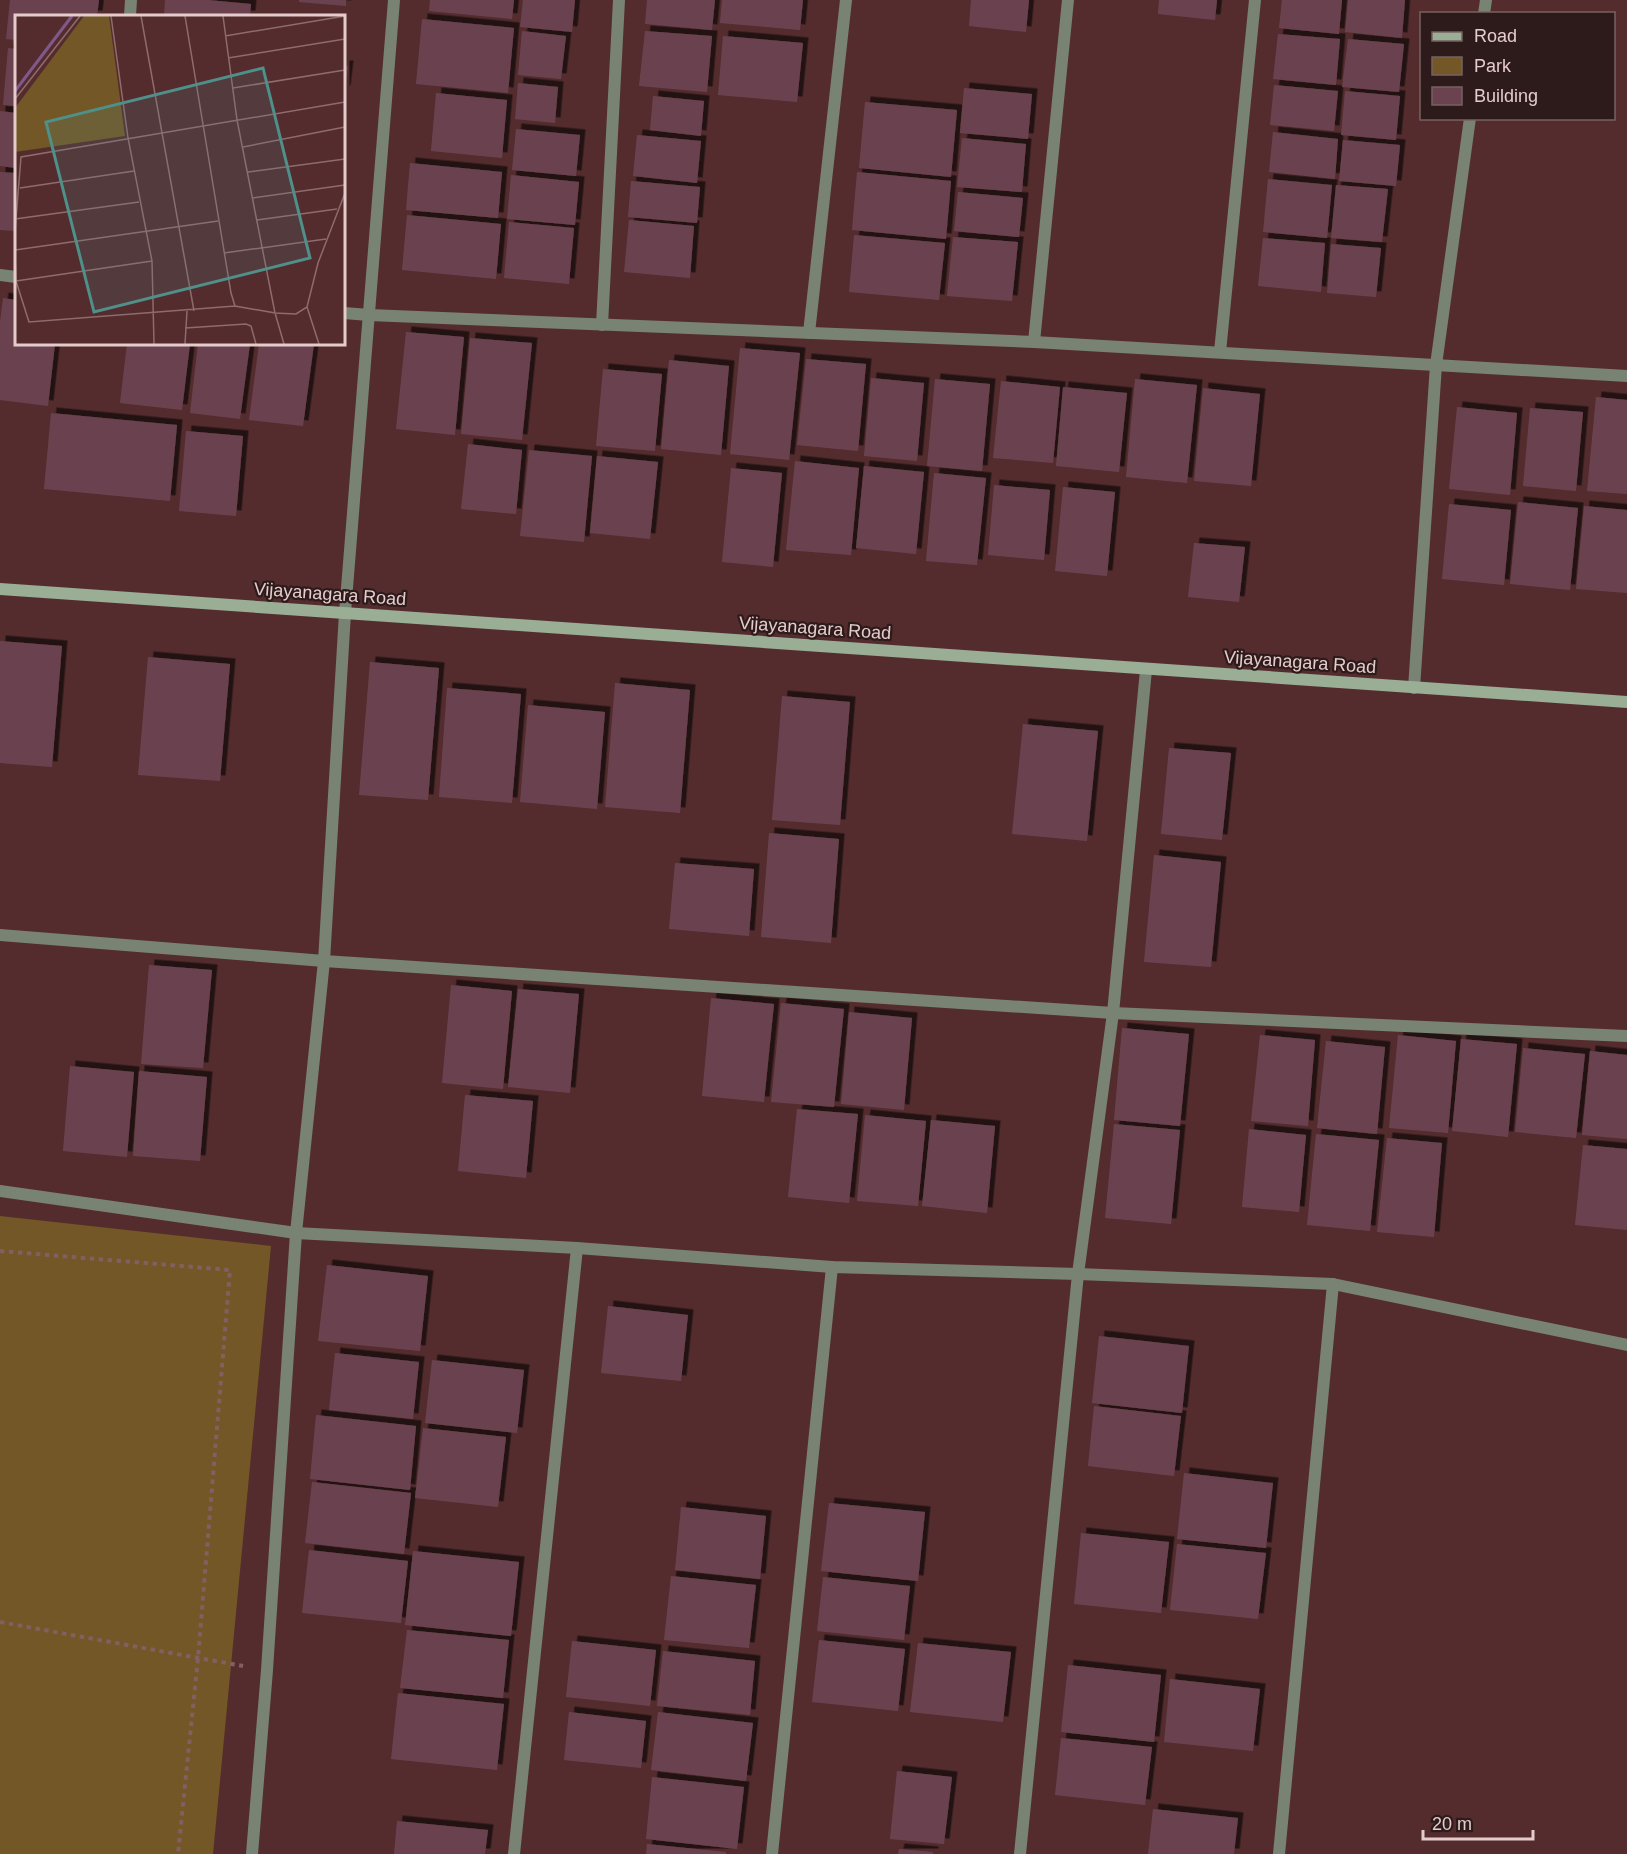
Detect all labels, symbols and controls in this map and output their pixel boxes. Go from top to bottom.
legend [1420,12,1615,120]
inset map [15,15,345,345]
text: Road [1474,26,1517,46]
text: Park [1474,56,1512,76]
text: Building [1474,86,1538,106]
street label: Vijayanagara Road [253,579,407,609]
street label: Vijayanagara Road [738,613,892,643]
street label: Vijayanagara Road [1223,647,1377,677]
scale bar [1423,1803,1532,1841]
text: 20 m [1432,1814,1472,1834]

